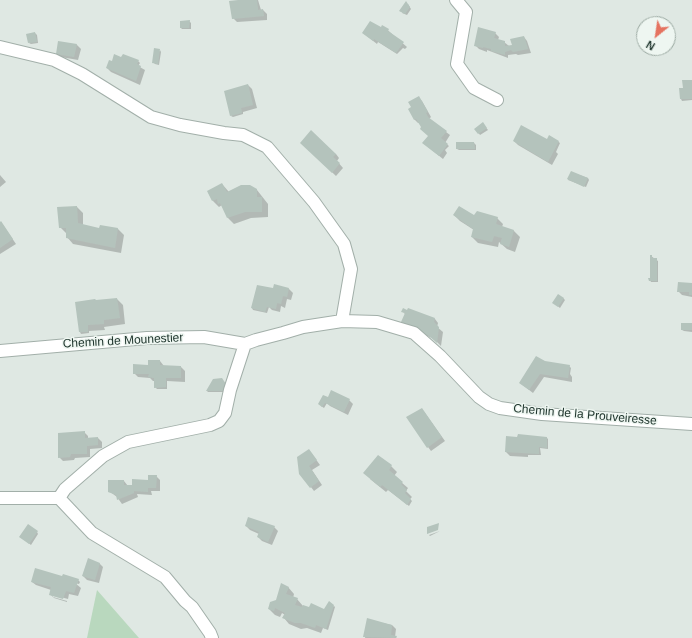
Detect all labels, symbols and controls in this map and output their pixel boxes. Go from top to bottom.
north arrow [636,16,676,56]
text: N [644,38,657,53]
street label: Chemin de Mounestier [62,331,184,351]
street label: Chemin de la Prouveiresse [513,402,657,428]

